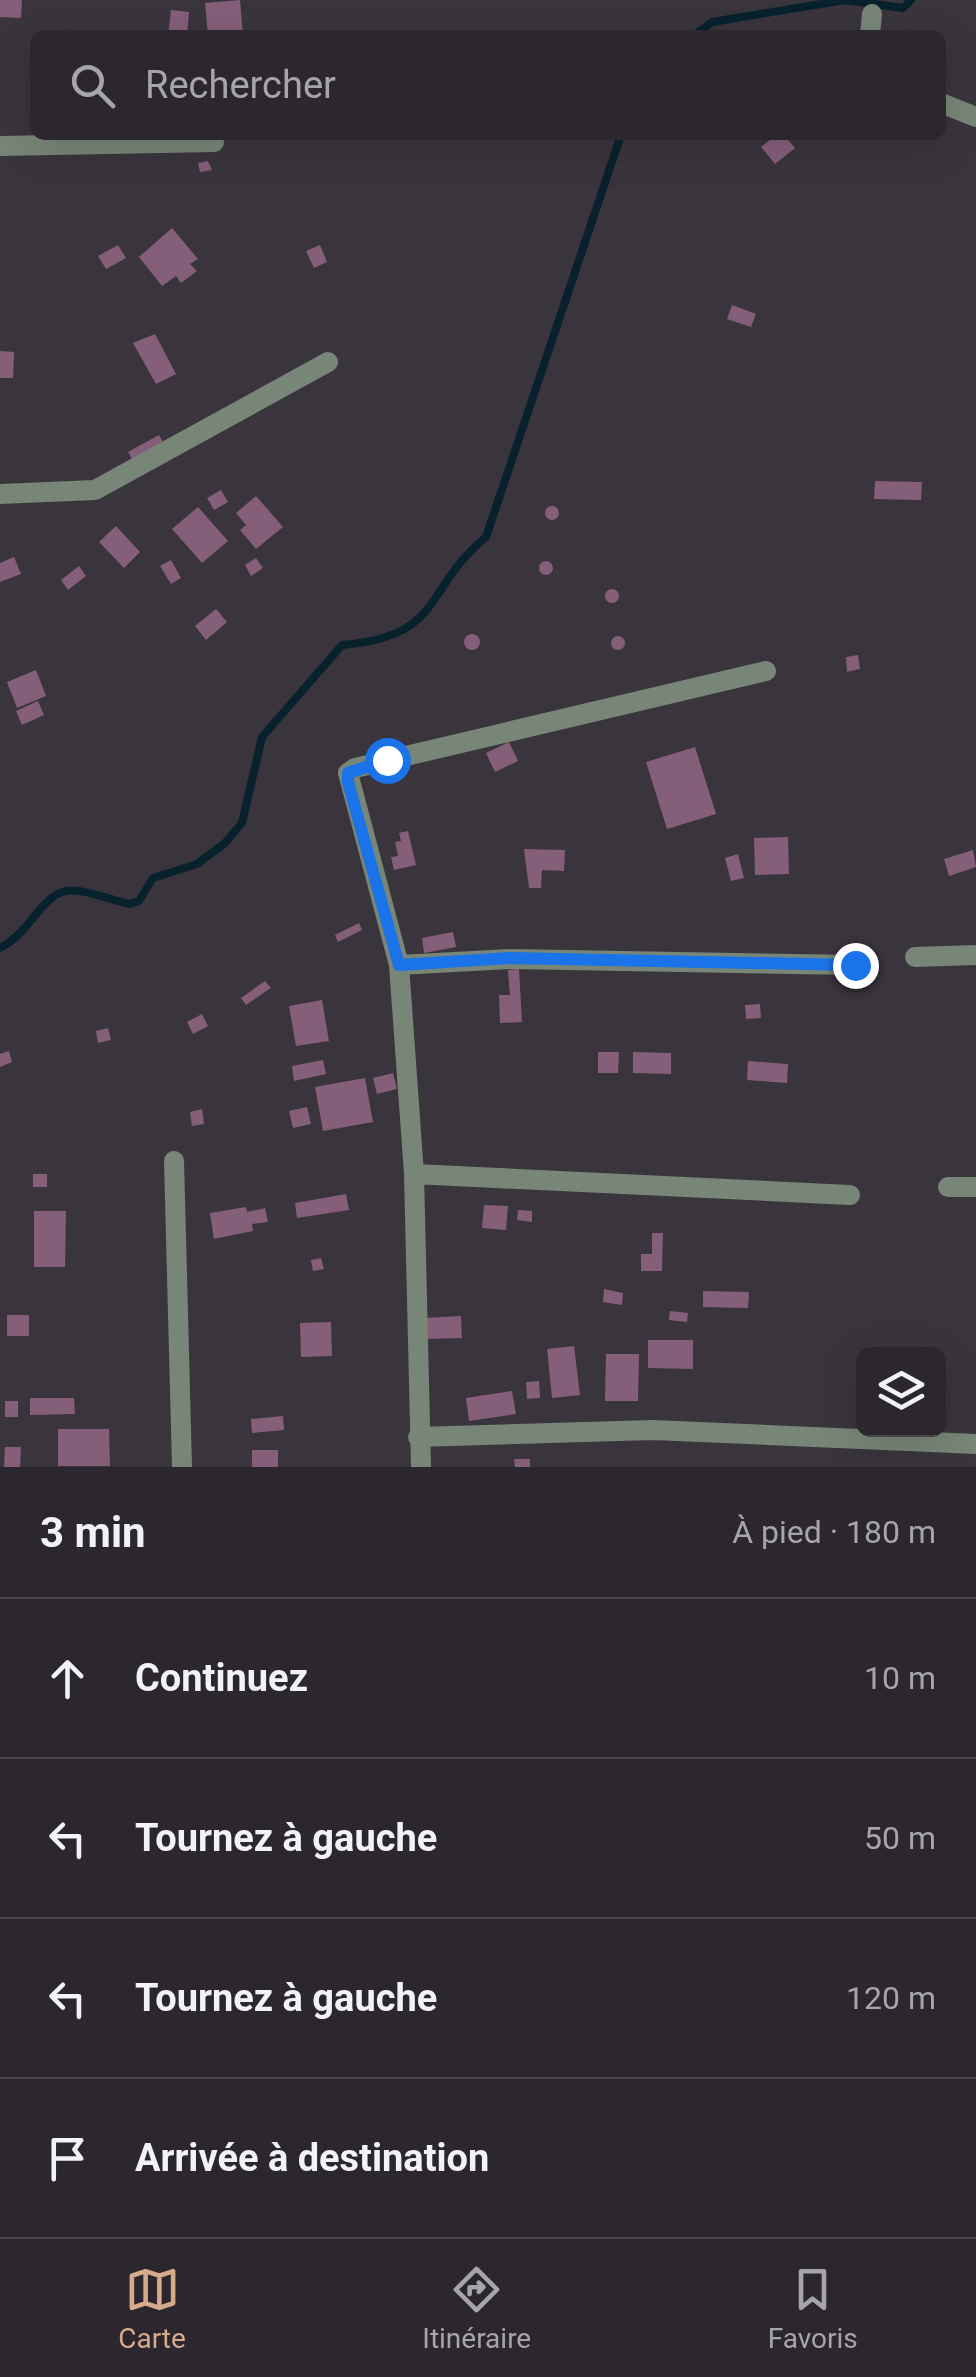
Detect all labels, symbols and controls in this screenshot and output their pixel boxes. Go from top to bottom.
search box [30,30,946,140]
icon: search [65,58,120,113]
text: Rechercher [145,63,336,107]
route start [365,738,411,784]
route end [833,943,879,989]
map controls [856,1347,946,1437]
button: layers [856,1347,946,1437]
text: 3 min [40,1508,146,1557]
text: À pied · 180 m [732,1513,936,1551]
icon: ahead [40,1651,95,1706]
text: Continuez [135,1656,308,1700]
text: 10 m [864,1659,936,1697]
icon: left [40,1811,95,1866]
text: Tournez à gauche [135,1816,437,1860]
text: 50 m [864,1819,936,1857]
icon: left [40,1971,95,2026]
text: Tournez à gauche [135,1976,437,2020]
text: 120 m [846,1979,936,2017]
icon: arrive [40,2131,95,2186]
text: Arrivée à destination [135,2136,489,2180]
tab: Carte [118,2262,186,2355]
tab: Itinéraire [422,2262,531,2355]
tab: Favoris [768,2262,858,2355]

